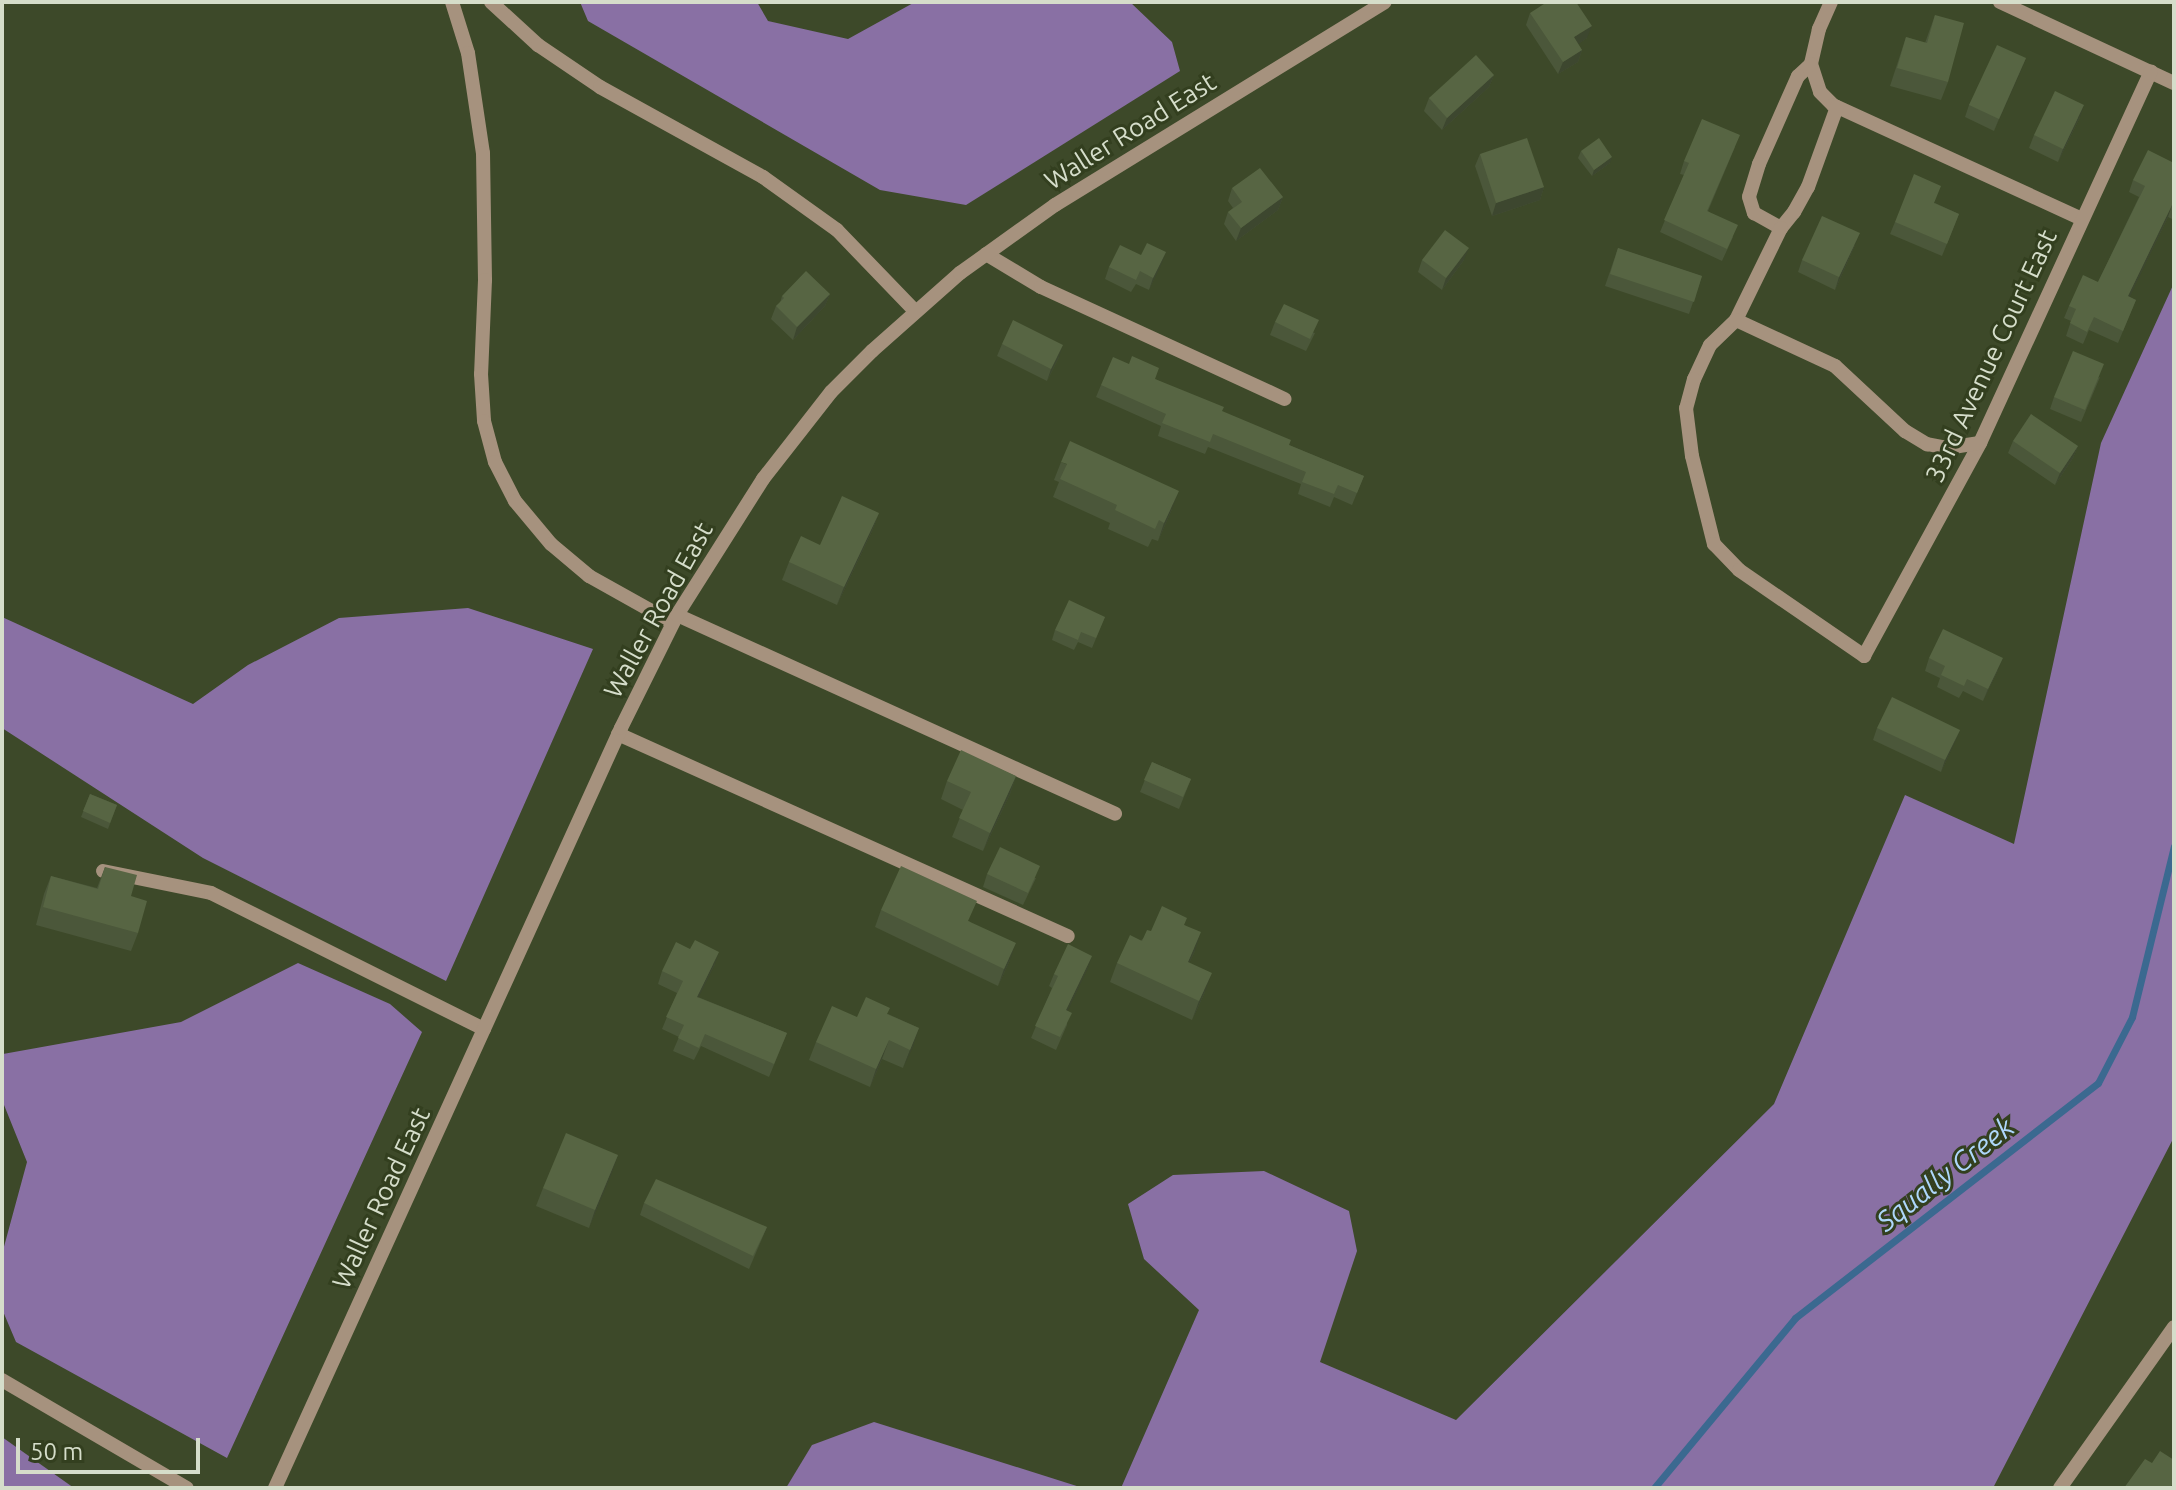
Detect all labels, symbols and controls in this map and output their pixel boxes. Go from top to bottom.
street label: Waller Road East [1039,66,1221,196]
street label: 33rd Avenue Court East [1919,225,2063,487]
street label: Waller Road East [597,517,719,703]
street label: Waller Road East [325,1103,437,1293]
water label: Squally Creek [1869,1110,2021,1238]
scale bar [20,1422,204,1472]
text: 50 m [30,1438,83,1465]

